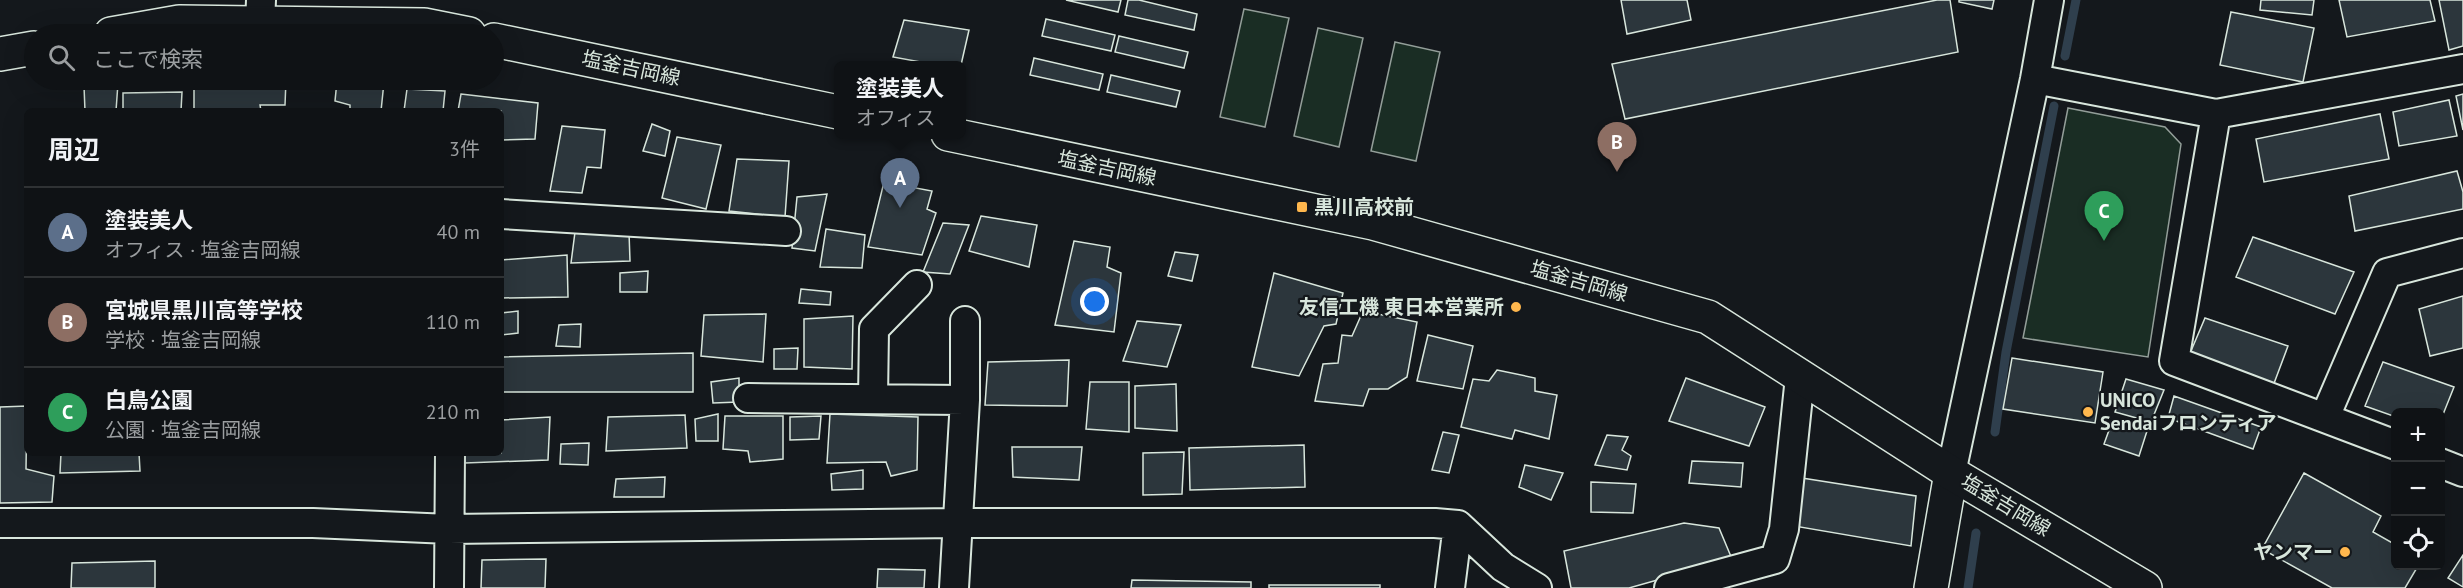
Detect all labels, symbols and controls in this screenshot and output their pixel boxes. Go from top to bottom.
search box [24,24,504,90]
icon: search [45,41,78,74]
text: ここで検索 [93,45,203,73]
street label: 塩釜吉岡線 [579,45,683,91]
popup [834,61,966,139]
text: 塗装美人 [856,74,944,102]
text: オフィス [856,105,936,131]
pin: B [1598,122,1636,172]
text: 周辺 [48,133,100,166]
text: 3件 [449,136,480,162]
street label: 塩釜吉岡線 [1055,145,1159,191]
pin: A [880,158,920,208]
pin: C [2084,192,2124,241]
place label: 黒川高校前 [1314,194,1414,220]
marker: 黒川高校前 [1295,200,1309,214]
text: 塗装美人 [105,206,193,234]
text: A [61,219,74,245]
text: 40 m [437,219,480,245]
text: オフィス · 塩釜吉岡線 [105,237,301,263]
street label: 塩釜吉岡線 [1527,255,1631,307]
your location [1080,287,1109,316]
place label: 友信工機 東日本営業所 [1299,294,1504,320]
text: 宮城県黒川高等学校 [105,296,303,324]
marker: 友信工機 東日本営業所 [1509,300,1523,314]
text: B [62,309,73,335]
text: 110 m [426,309,480,335]
text: 学校 · 塩釜吉岡線 [105,327,261,353]
text: 白鳥公園 [105,386,193,414]
place label: UNICO Sendaiフロンティア [2100,387,2277,436]
text: C [62,399,73,425]
text: 210 m [426,399,480,425]
marker: UNICO Sendaiフロンティア [2081,405,2095,419]
map controls [2391,408,2445,570]
button: + [2391,408,2445,462]
text: 公園 · 塩釜吉岡線 [105,417,261,443]
button: − [2391,462,2445,516]
street label: 塩釜吉岡線 [1956,468,2056,542]
button: locate [2391,516,2445,570]
place label: ヤンマー [2253,539,2333,565]
marker: ヤンマー [2338,545,2352,559]

